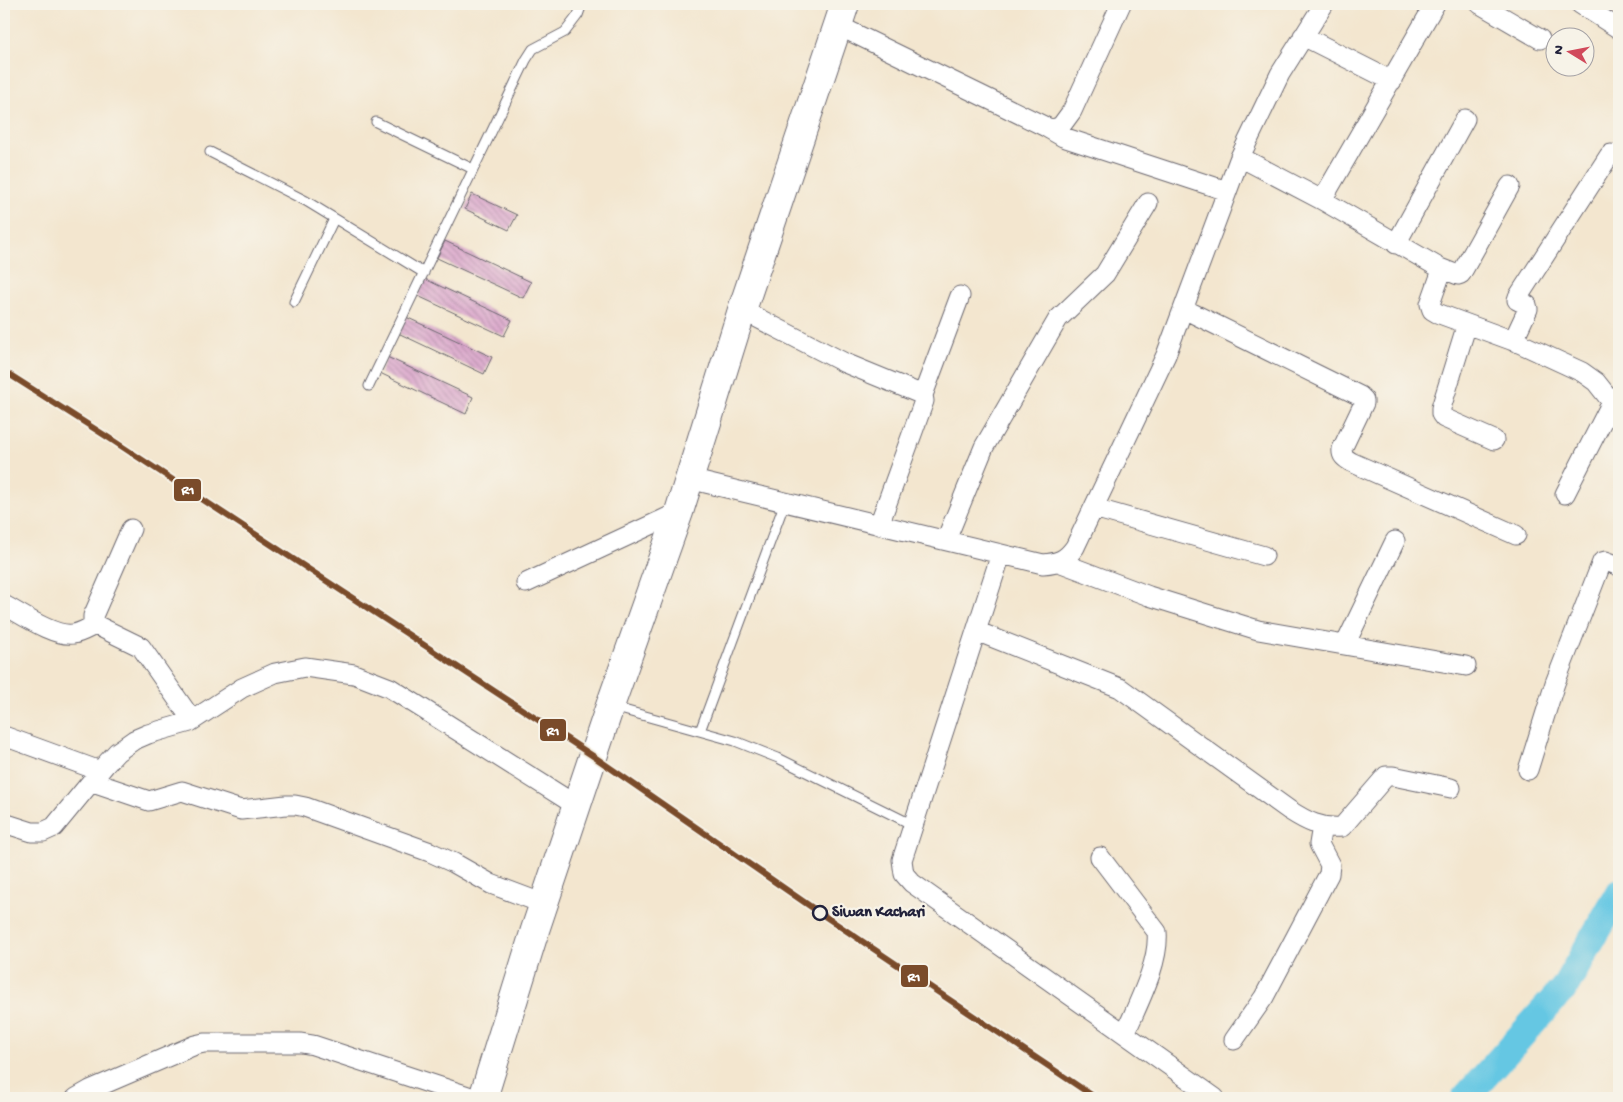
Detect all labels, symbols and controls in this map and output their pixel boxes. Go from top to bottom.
north arrow [1546,28,1596,78]
text: N [1550,44,1569,56]
line badge: R1 [173,478,202,502]
text: R1 [181,483,195,500]
line badge: R1 [539,718,567,742]
text: R1 [546,724,560,741]
place label: Siwan Kachari [832,904,926,923]
marker: Siwan Kachari [812,905,828,921]
line badge: R1 [900,964,929,988]
text: R1 [907,970,921,987]

